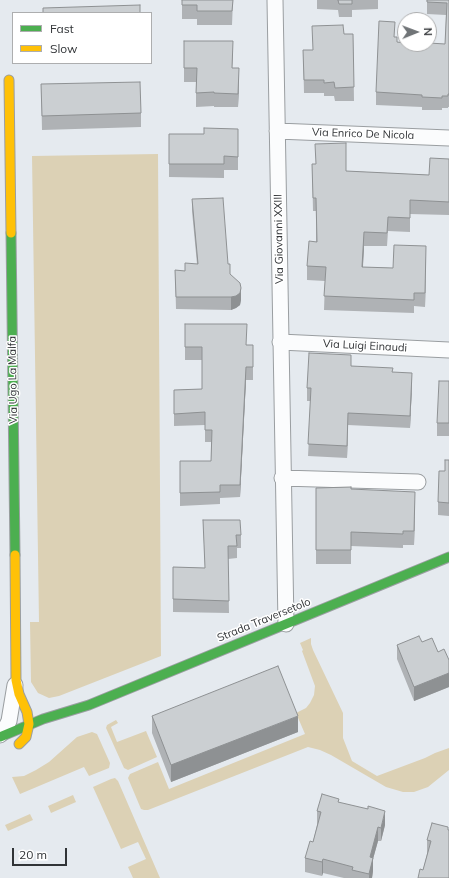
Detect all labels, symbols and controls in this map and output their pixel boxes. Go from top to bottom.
legend [12,12,152,64]
north arrow [397,12,437,52]
text: Fast [50,21,74,36]
text: N [421,28,435,36]
text: Slow [50,41,78,56]
street label: Via Enrico De Nicola [312,126,414,142]
street label: Via Giovanni XXIII [272,194,286,284]
street label: Via Ugo La Malfa [6,336,20,424]
street label: Via Luigi Einaudi [322,337,408,355]
street label: Strada Traversetolo [215,595,313,645]
scale bar [14,840,69,866]
text: 20 m [19,847,47,862]

